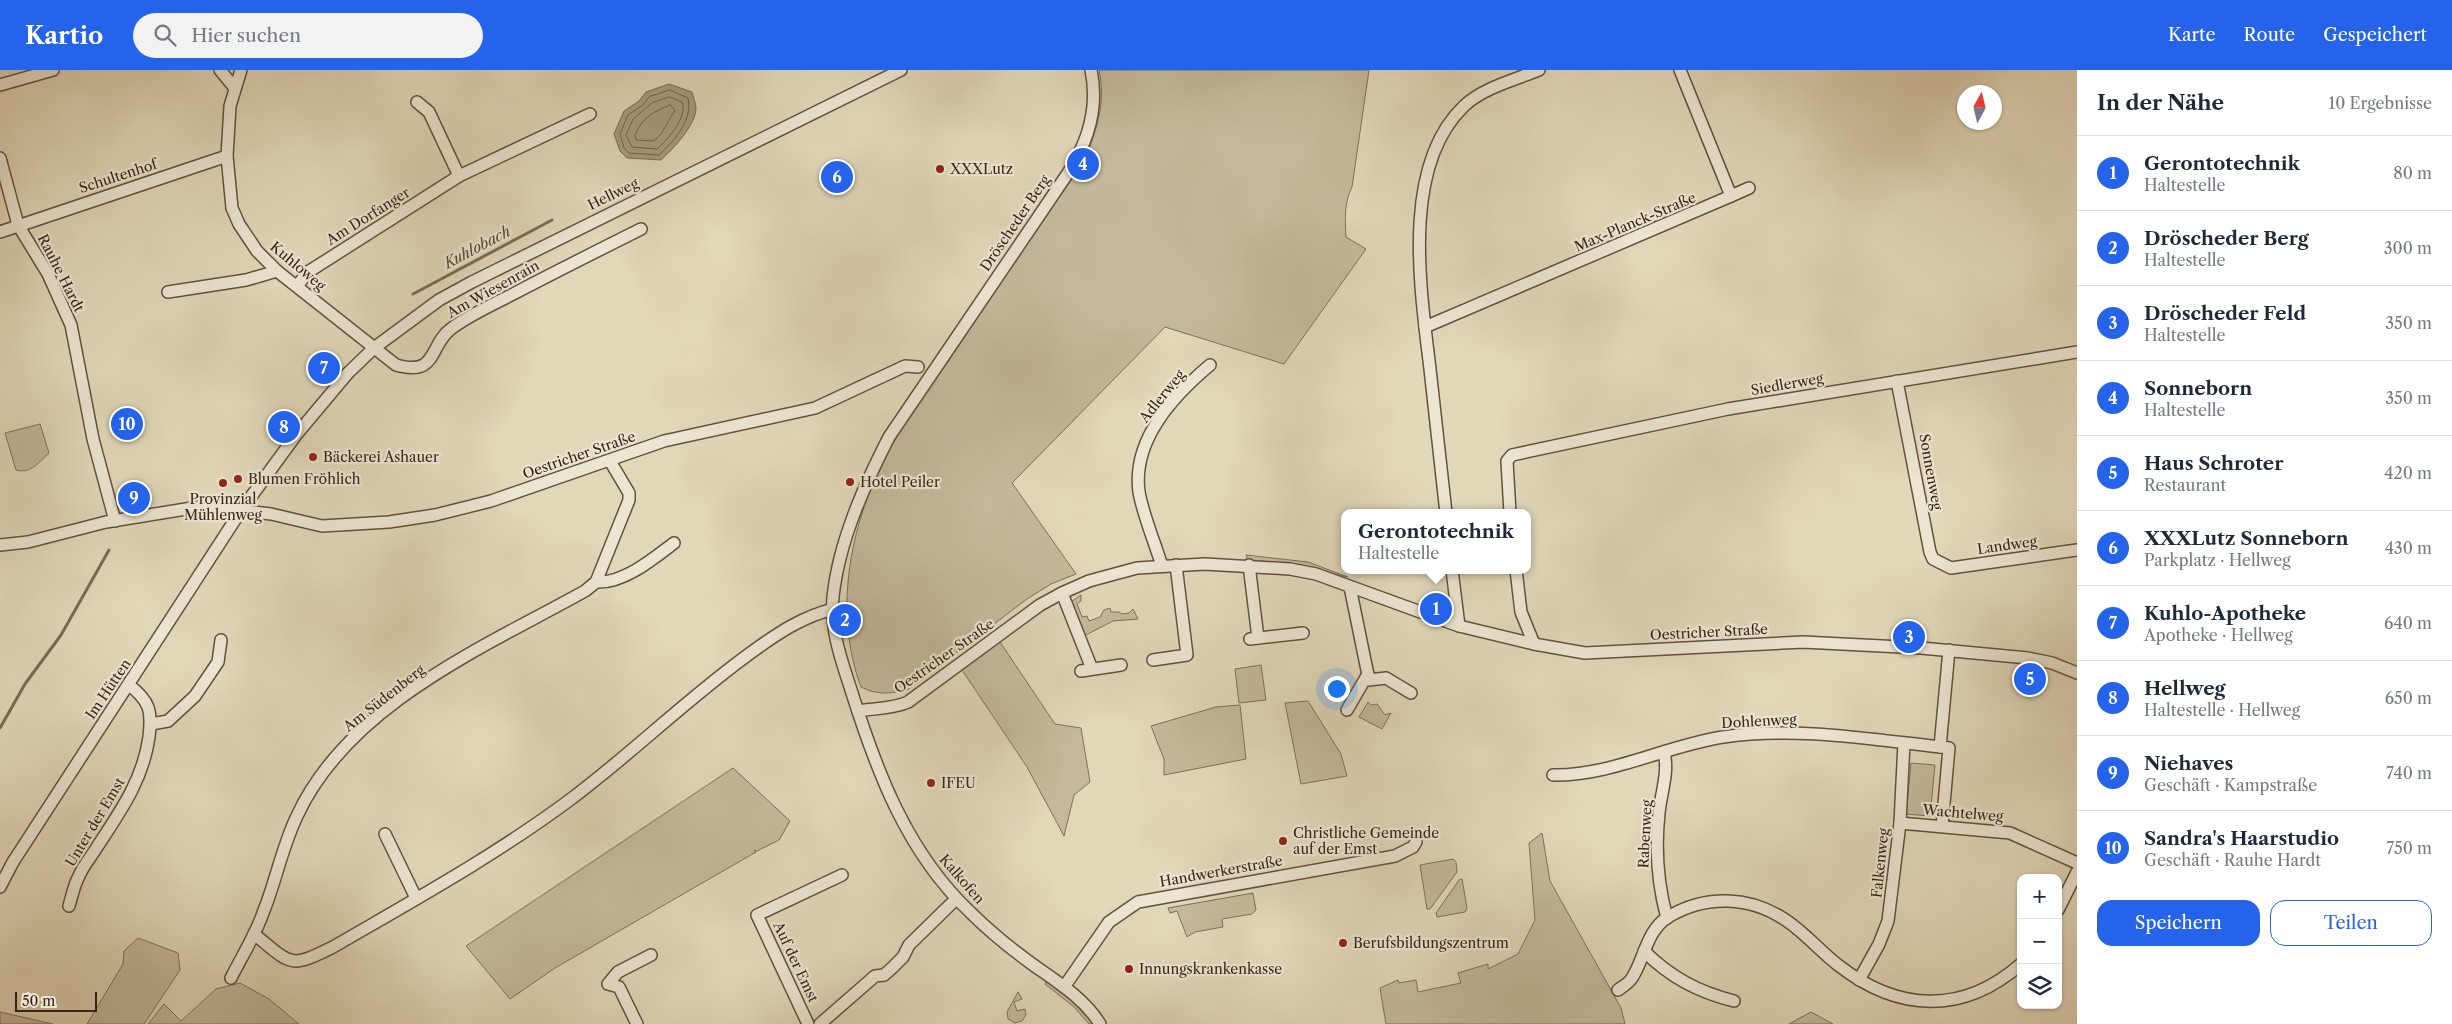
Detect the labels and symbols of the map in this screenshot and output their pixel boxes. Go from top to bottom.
north arrow [1957,85,2002,130]
pin: 4 [1067,145,1099,183]
street label: Schultenhof [77,154,161,197]
pin: 6 [821,158,853,196]
place label: XXXLutz [949,160,1013,178]
marker: XXXLutz [934,163,946,175]
street label: Dröscheder Berg [976,171,1054,275]
street label: Hellweg [585,174,642,214]
street label: Am Dorfanger [322,183,413,249]
street label: Max-Planck-Straße [1571,188,1699,256]
water label: Kuhlobach [440,222,514,273]
street label: Rauhe Hardt [34,231,88,315]
street label: Kuhloweg [267,238,330,295]
street label: Am Wiesenrain [443,256,543,322]
pin: 7 [308,349,340,387]
street label: Adlerweg [1135,365,1189,427]
street label: Siedlerweg [1749,369,1825,399]
pin: 10 [111,405,143,443]
pin: 8 [268,408,300,446]
street label: Oestricher Straße [520,427,638,483]
street label: Sonnenweg [1915,432,1947,512]
place label: Bäckerei Ashauer [323,448,439,466]
marker: Bäckerei Ashauer [307,451,319,463]
place label: Blumen Fröhlich [248,470,361,488]
marker: Blumen Fröhlich [232,473,244,485]
place label: Hotel Peiler [860,473,940,491]
marker: Hotel Peiler [844,476,856,488]
marker: Provinzial Mühlenweg [217,477,229,489]
pin: 9 [118,479,150,517]
place label: Provinzial Mühlenweg [184,490,263,524]
street label: Landweg [1976,532,2039,558]
pin: 1 [1420,590,1452,628]
pin: 2 [829,601,861,639]
street label: Oestricher Straße [890,615,998,697]
pin: 3 [1893,618,1925,656]
street label: Oestricher Straße [1650,620,1769,644]
street label: Im Hütten [81,655,135,723]
street label: Am Südenberg [339,660,429,736]
pin: 5 [2014,660,2046,698]
your location [1324,676,1350,702]
street label: Dohlenweg [1721,710,1798,732]
street label: Unter der Emst [61,774,129,870]
place label: IFEU [941,774,976,792]
marker: IFEU [925,777,937,789]
street label: Rabenweg [1634,799,1656,869]
street label: Wachtelweg [1921,800,2005,826]
place label: Christliche Gemeinde auf der Emst [1293,824,1439,858]
street label: Falkenweg [1867,826,1893,899]
marker: Christliche Gemeinde auf der Emst [1277,835,1289,847]
street label: Kalkofen [936,850,989,908]
street label: Handwerkerstraße [1158,851,1284,891]
street label: Auf der Emst [769,918,823,1005]
place label: Berufsbildungszentrum [1353,934,1509,952]
marker: Berufsbildungszentrum [1337,937,1349,949]
place label: Innungskrankenkasse [1139,960,1282,978]
marker: Innungskrankenkasse [1123,963,1135,975]
scale bar [15,989,98,1012]

